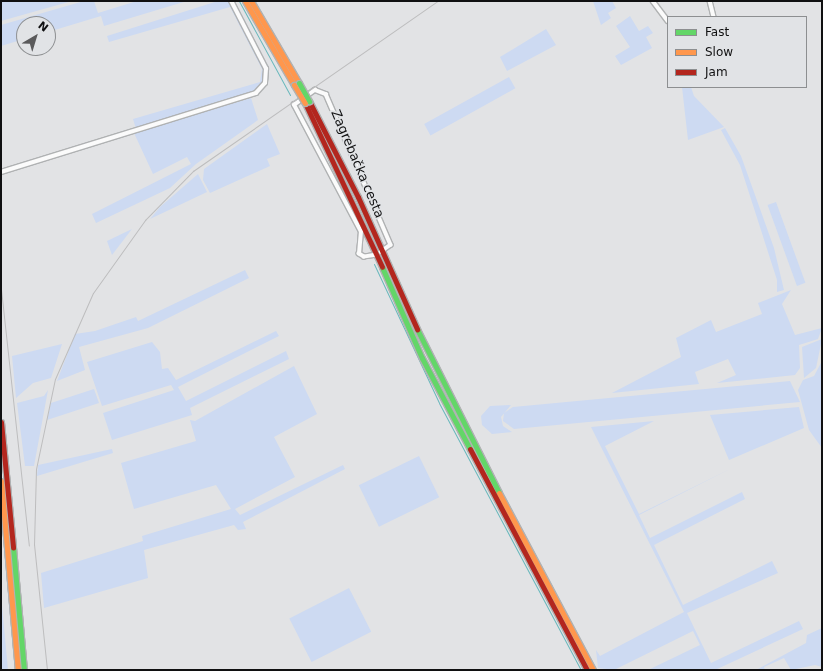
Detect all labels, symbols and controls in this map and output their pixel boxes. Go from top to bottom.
north arrow [16,16,56,56]
legend [667,16,807,88]
text: N [35,19,51,35]
text: Fast [705,25,729,39]
text: Slow [705,45,733,59]
text: Jam [705,65,728,79]
street label: Zagrebačka cesta [327,108,387,220]

